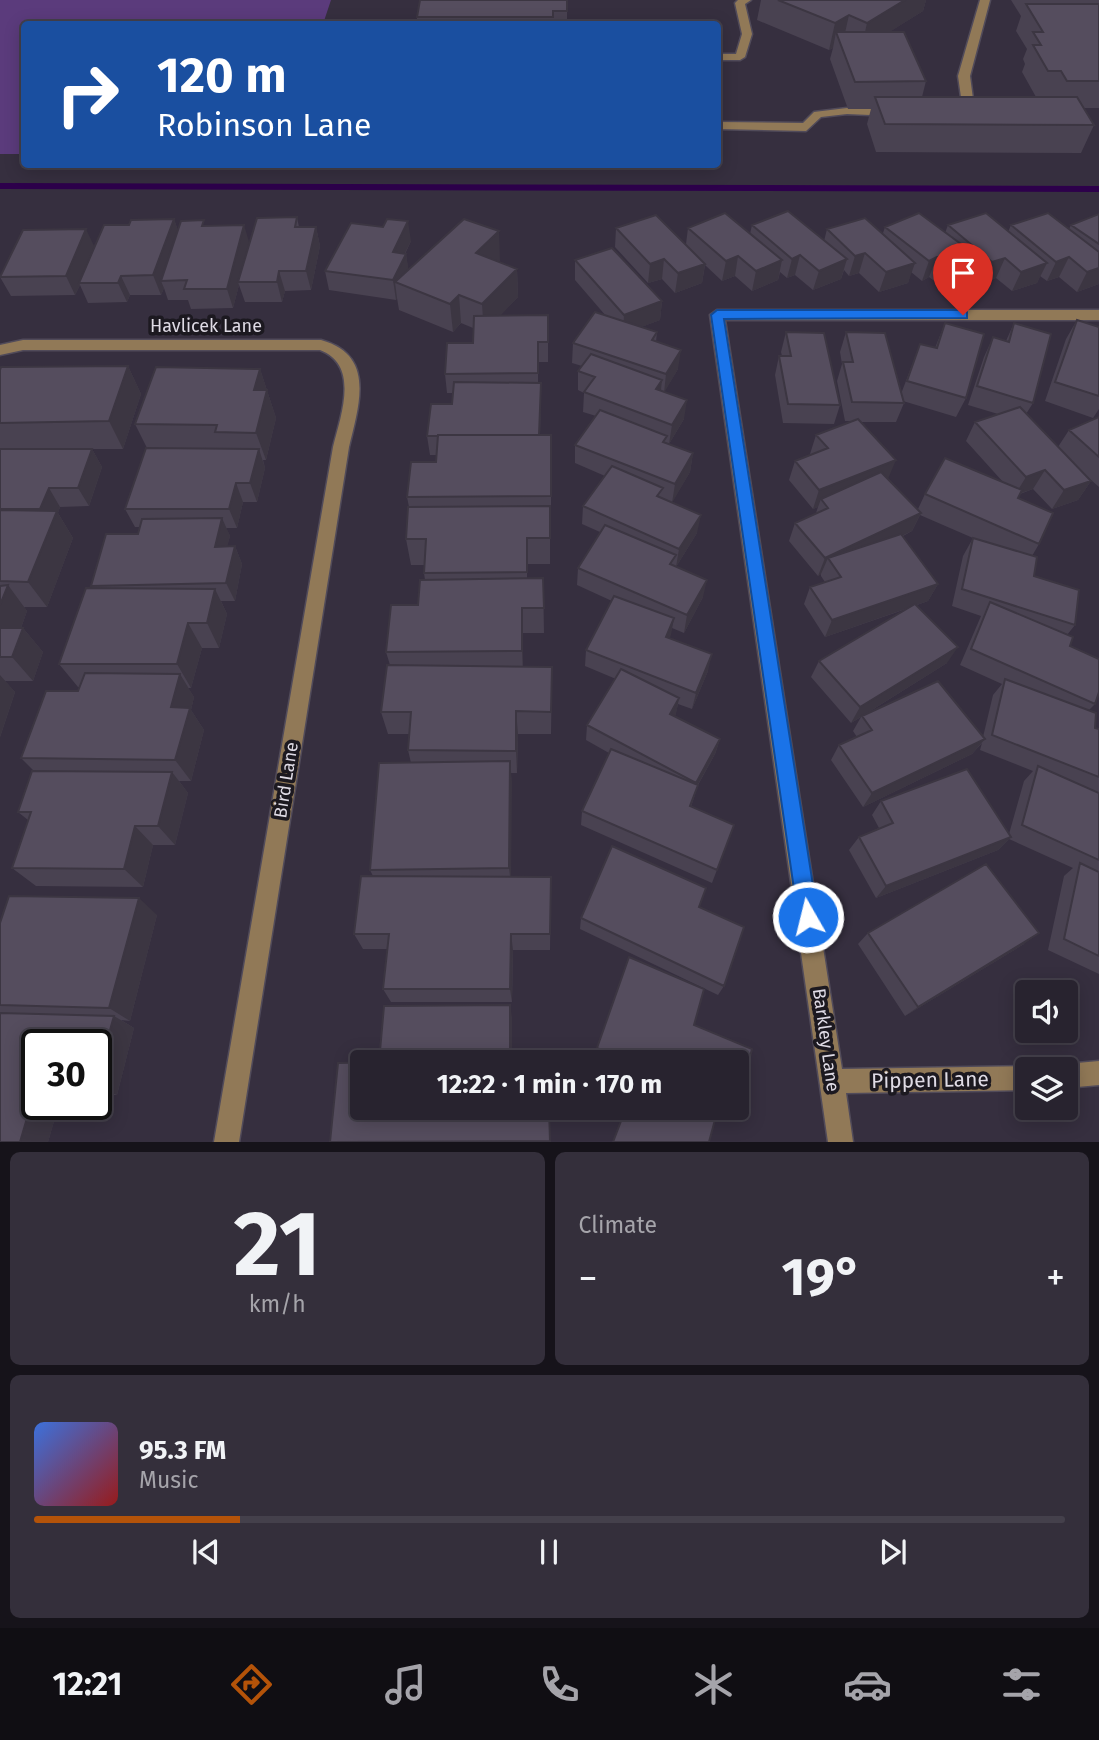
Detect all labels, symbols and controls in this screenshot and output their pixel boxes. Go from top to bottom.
text: 120 m [157,46,287,105]
icon: right [42,49,133,140]
text: Robinson Lane [157,106,371,144]
pin [933,243,993,315]
icon: arrive [944,254,982,292]
street label: Havlicek Lane [150,315,262,337]
street label: Bird Lane [269,740,303,820]
position arrow [771,880,845,954]
map controls [1015,980,1078,1120]
button: sound [1015,980,1078,1043]
street label: Barkley Lane [808,987,844,1093]
speed limit sign: 30 [21,1029,112,1120]
button: layers [1015,1057,1078,1120]
street label: Pippen Lane [871,1066,989,1094]
text: 12:22 · 1 min · 170 m [437,1069,662,1100]
text: 21 [234,1190,321,1299]
text: Climate [579,1211,657,1239]
text: 19° [782,1246,862,1309]
text: − [579,1255,598,1301]
text: + [1046,1255,1065,1301]
text: km/h [249,1290,306,1318]
text: 95.3 FM [139,1435,226,1466]
text: Music [139,1466,199,1494]
icon: previous [187,1533,225,1571]
icon: pause [530,1533,568,1571]
icon: next [874,1533,912,1571]
icon: directions [227,1660,276,1709]
icon: music [381,1660,430,1709]
icon: phone [535,1660,584,1709]
icon: climate [689,1660,738,1709]
icon: car [843,1660,892,1709]
icon: filters [997,1660,1046,1709]
text: 12:21 [53,1665,122,1703]

